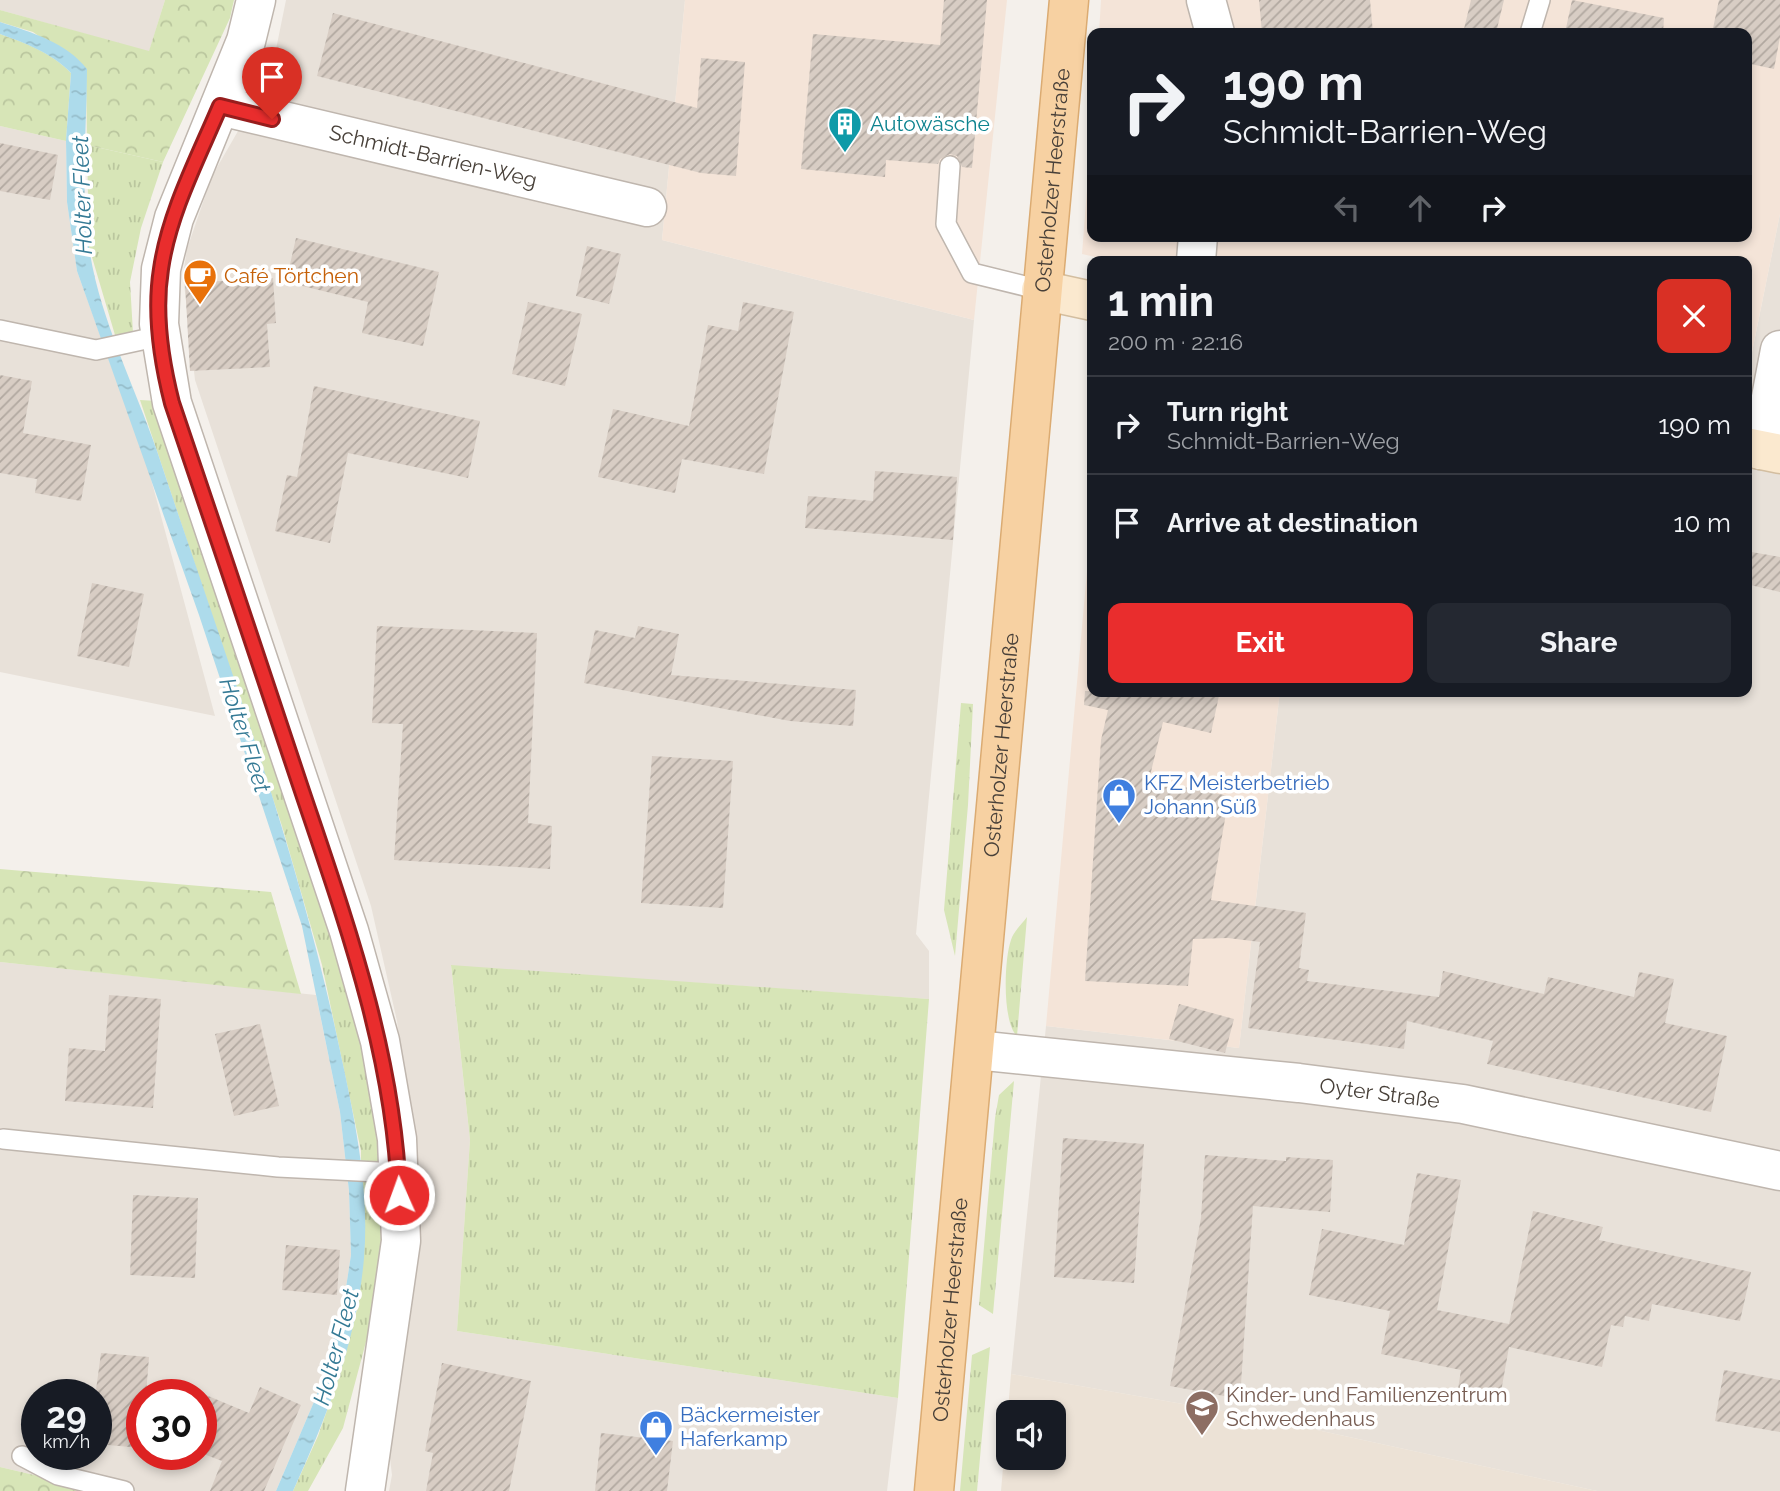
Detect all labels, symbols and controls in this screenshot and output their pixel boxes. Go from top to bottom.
pin [242,47,302,119]
text: 190 m [1223,54,1364,111]
icon: right [1108,56,1199,147]
icon: arrive [253,58,291,96]
street label: Osterholzer Heerstraße [1030,67,1075,293]
building icon: Autowäsche [826,105,864,154]
place label: Autowäsche [870,111,990,136]
text: Schmidt-Barrien-Weg [1223,113,1547,150]
street label: Schmidt-Barrien-Weg [327,119,540,193]
water label: Holter Fleet [66,134,97,255]
icon: left [1328,189,1366,227]
icon: ahead [1401,189,1439,227]
icon: right [1474,189,1512,227]
cafe icon: Café Törtchen [181,257,219,306]
place label: Café Törtchen [224,263,359,288]
text: 1 min [1108,277,1214,326]
button: close [1657,279,1731,353]
text: 200 m · 22:16 [1108,328,1243,355]
text: Turn right [1167,397,1288,427]
icon: right [1108,406,1146,444]
text: 190 m [1658,410,1731,440]
text: Schmidt-Barrien-Weg [1167,427,1400,454]
icon: arrive [1108,504,1146,542]
text: Arrive at destination [1167,508,1418,538]
text: 10 m [1673,508,1731,538]
button: Exit [1108,603,1413,683]
button: Share [1427,603,1731,683]
street label: Osterholzer Heerstraße [978,632,1024,858]
water label: Holter Fleet [214,674,277,796]
place label: KFZ Meisterbetrieb Johann Süß [1144,770,1330,819]
shop icon: KFZ Meisterbetrieb Johann Süß [1100,776,1138,825]
street label: Oyter Straße [1318,1073,1441,1113]
position arrow [362,1158,436,1232]
street label: Osterholzer Heerstraße [927,1197,973,1423]
water label: Holter Fleet [307,1285,364,1408]
speed limit sign: 30 [126,1379,217,1470]
place label: Kinder- und Familienzentrum Schwedenhaus [1226,1382,1508,1431]
school or university icon: Kinder- und Familienzentrum Schwedenhaus [1183,1388,1221,1437]
text: 29 [46,1395,87,1436]
map controls [996,1400,1066,1470]
button: sound [996,1400,1066,1470]
place label: Bäckermeister Haferkamp [680,1402,821,1451]
shop icon: Bäckermeister Haferkamp [637,1408,675,1457]
text: km/h [43,1431,90,1452]

